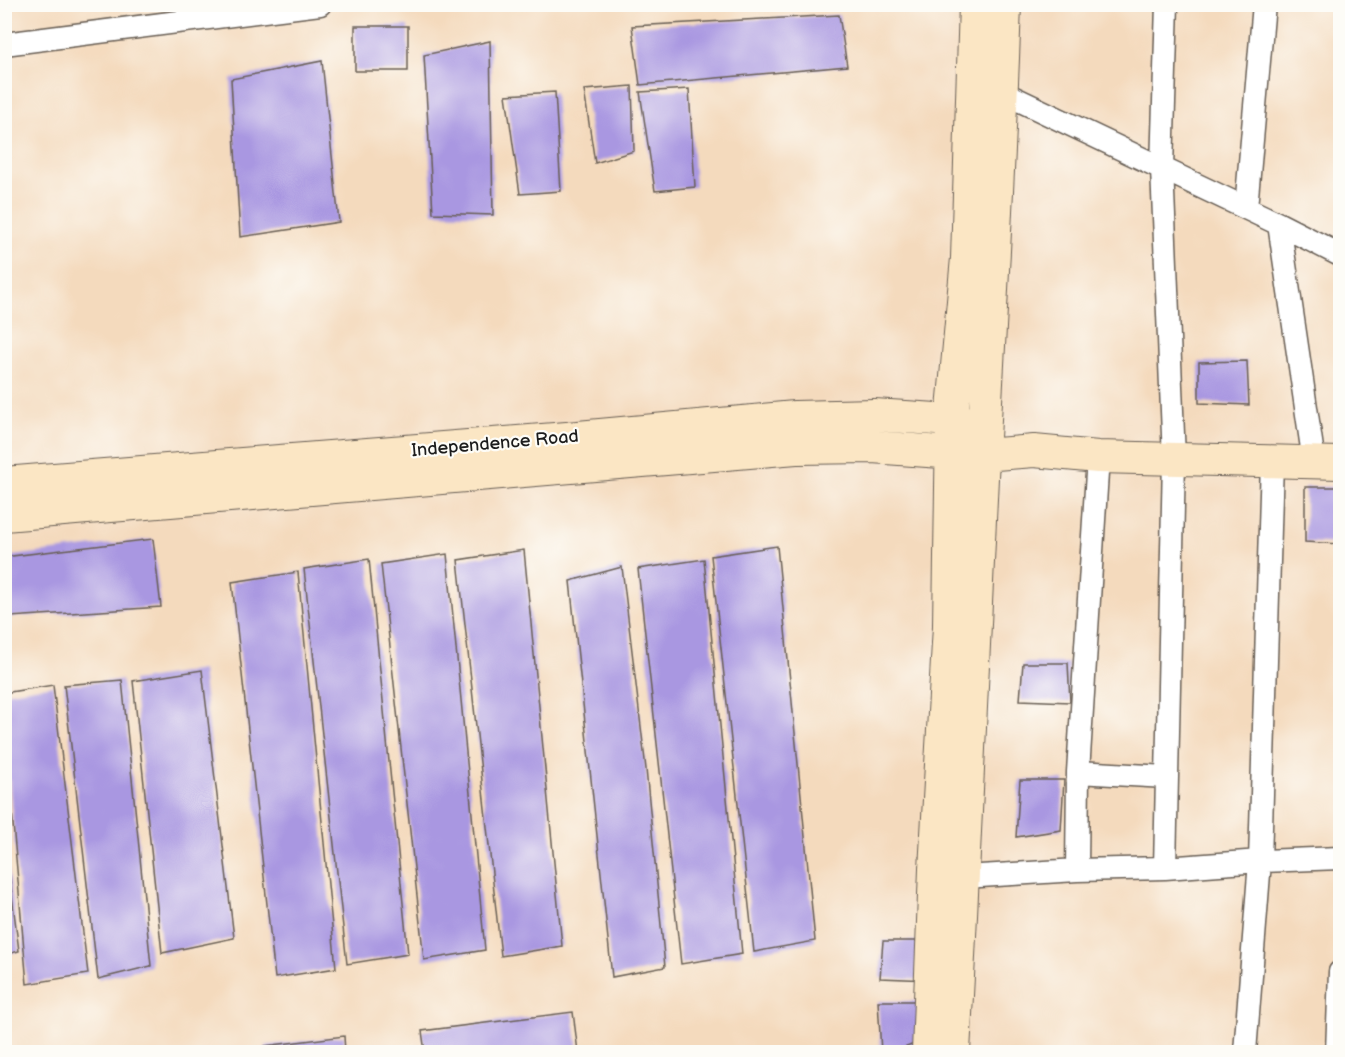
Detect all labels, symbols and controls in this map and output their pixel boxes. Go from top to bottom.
street label: Independence Road [411,426,580,461]

